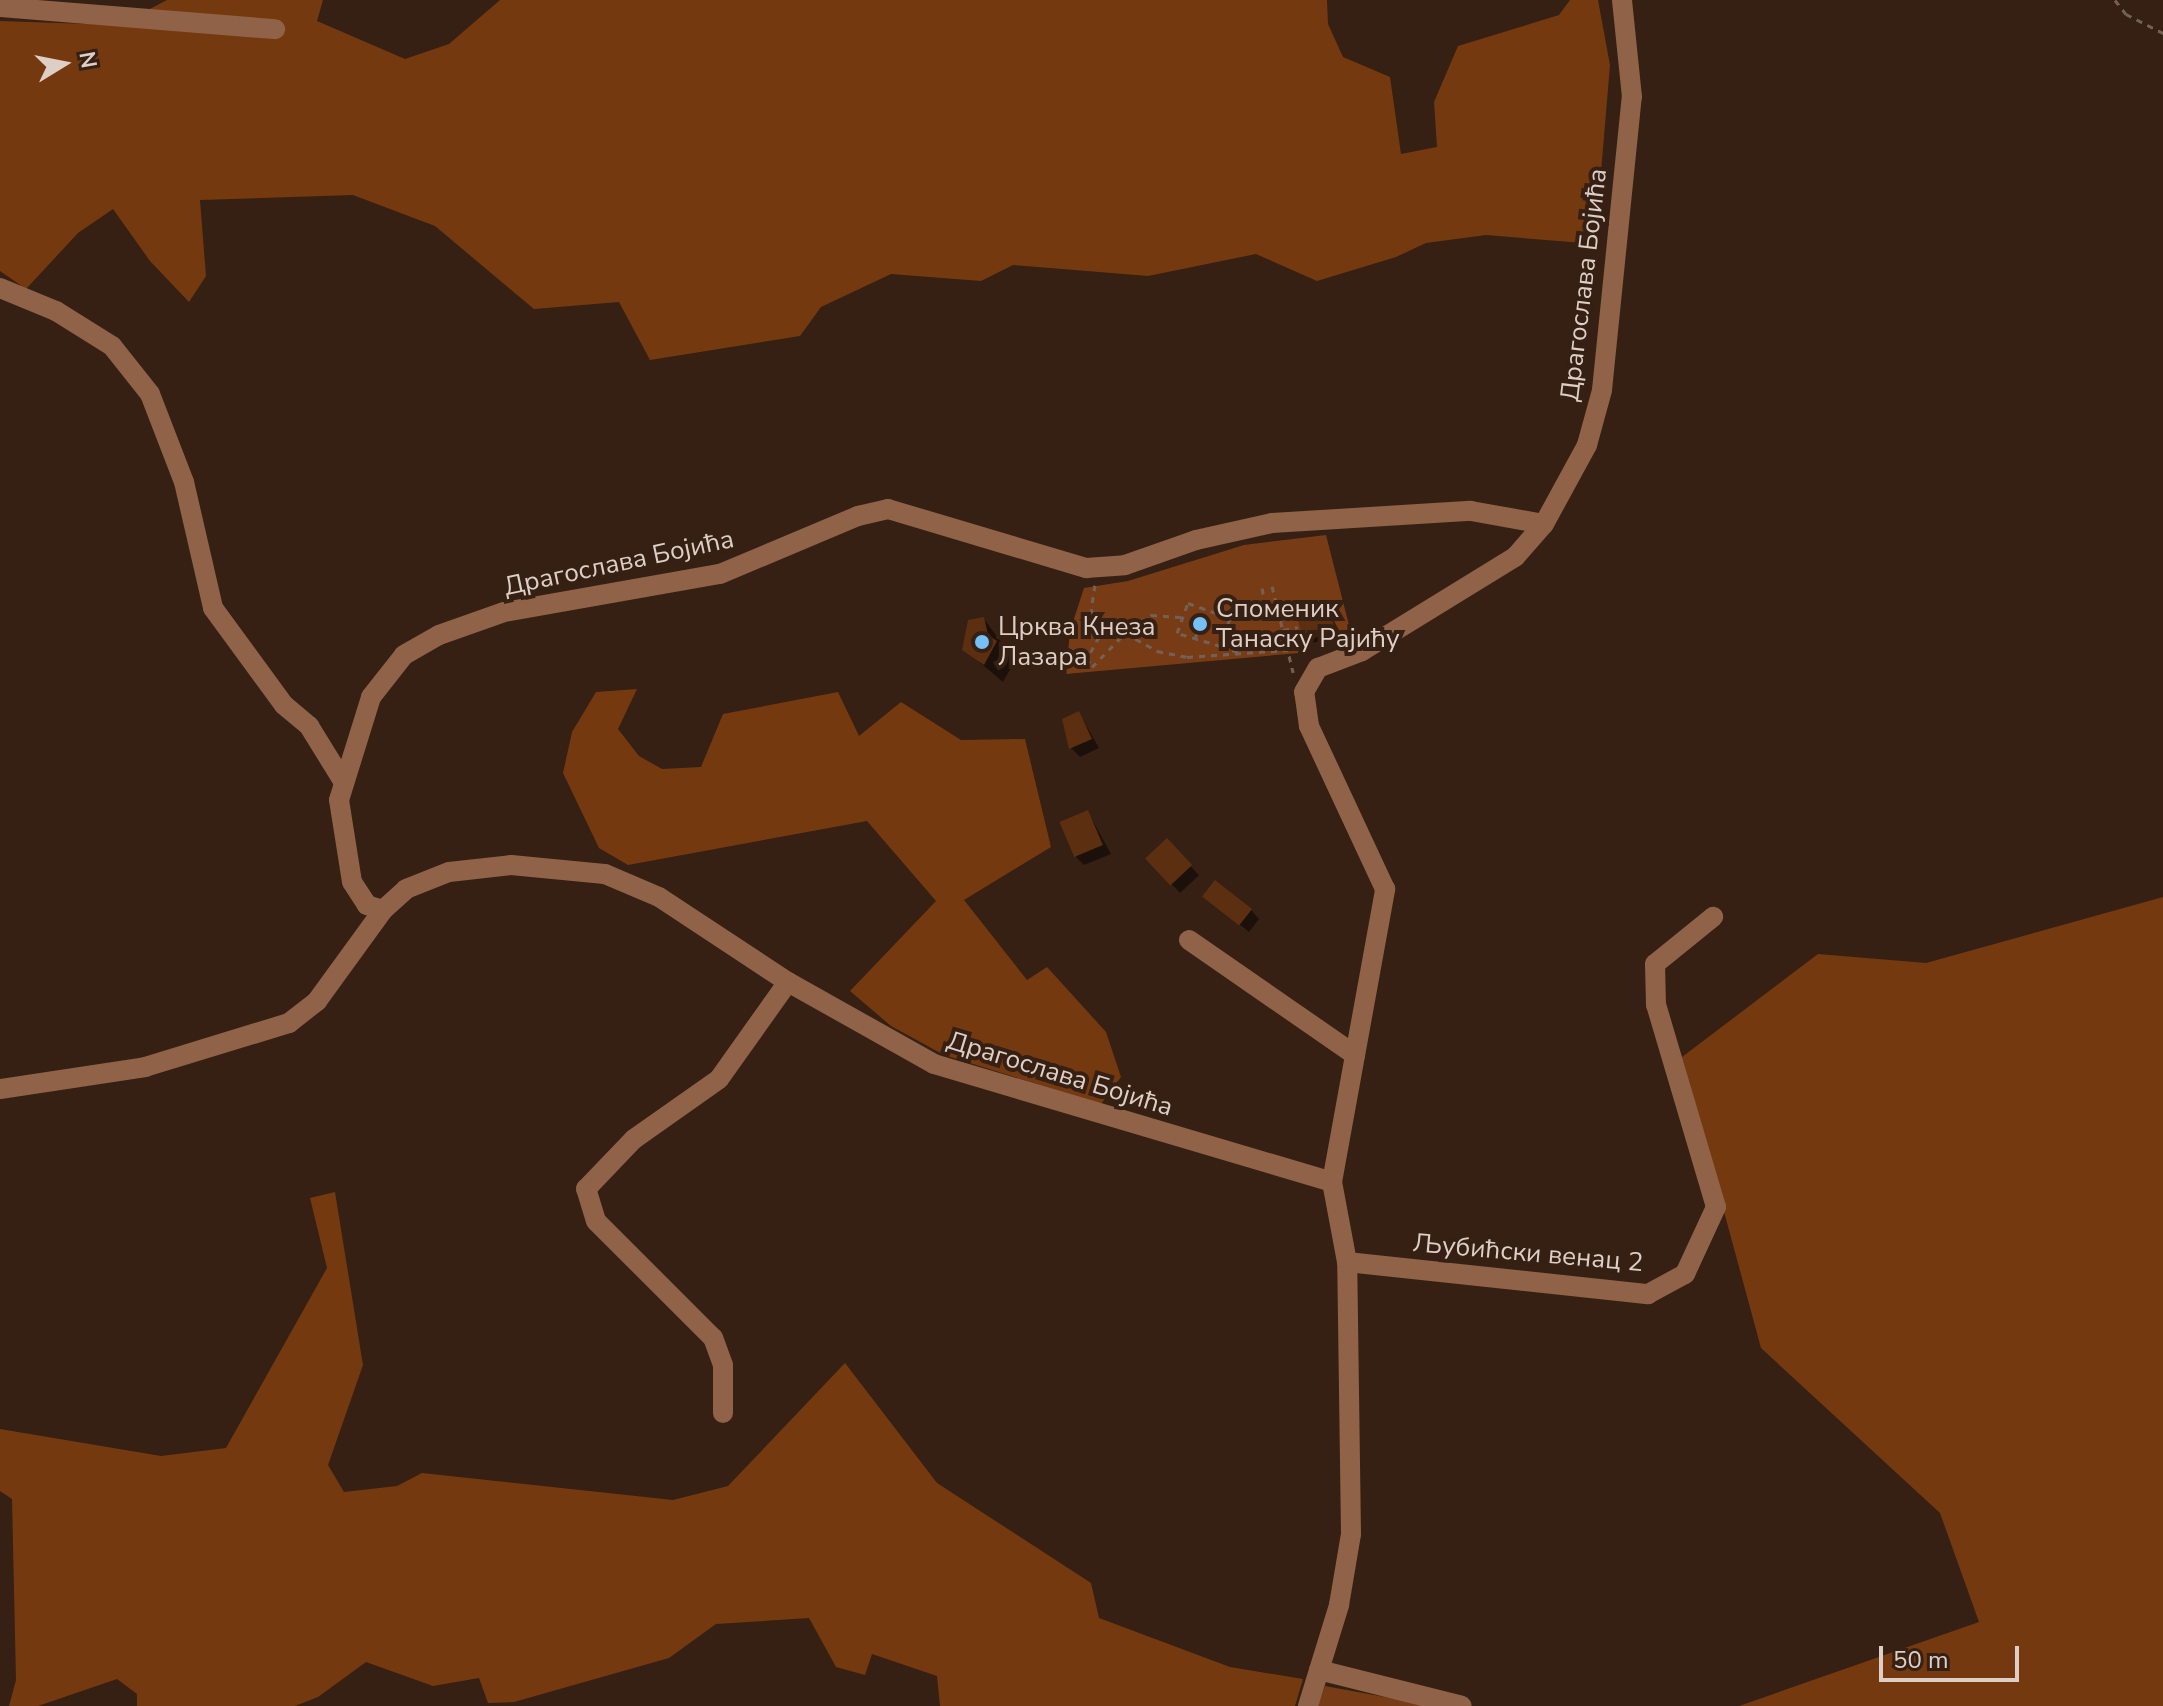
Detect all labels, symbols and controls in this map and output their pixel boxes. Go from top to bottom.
north arrow [24,24,104,104]
text: N [71,49,104,71]
street label: Драгослава Бојића [1554,167,1614,403]
street label: Драгослава Бојића [501,523,737,603]
place label: Споменик Танаску Рајићу [1216,593,1400,654]
place label: Црква Кнеза Лазара [998,611,1156,672]
marker: Споменик Танаску Рајићу [1191,615,1209,633]
marker: Црква Кнеза Лазара [973,633,991,651]
street label: Драгослава Бојића [943,1025,1177,1123]
street label: Љубићски венац 2 [1411,1227,1645,1279]
scale bar [1883,1630,2023,1680]
text: 50 m [1893,1644,1949,1676]

